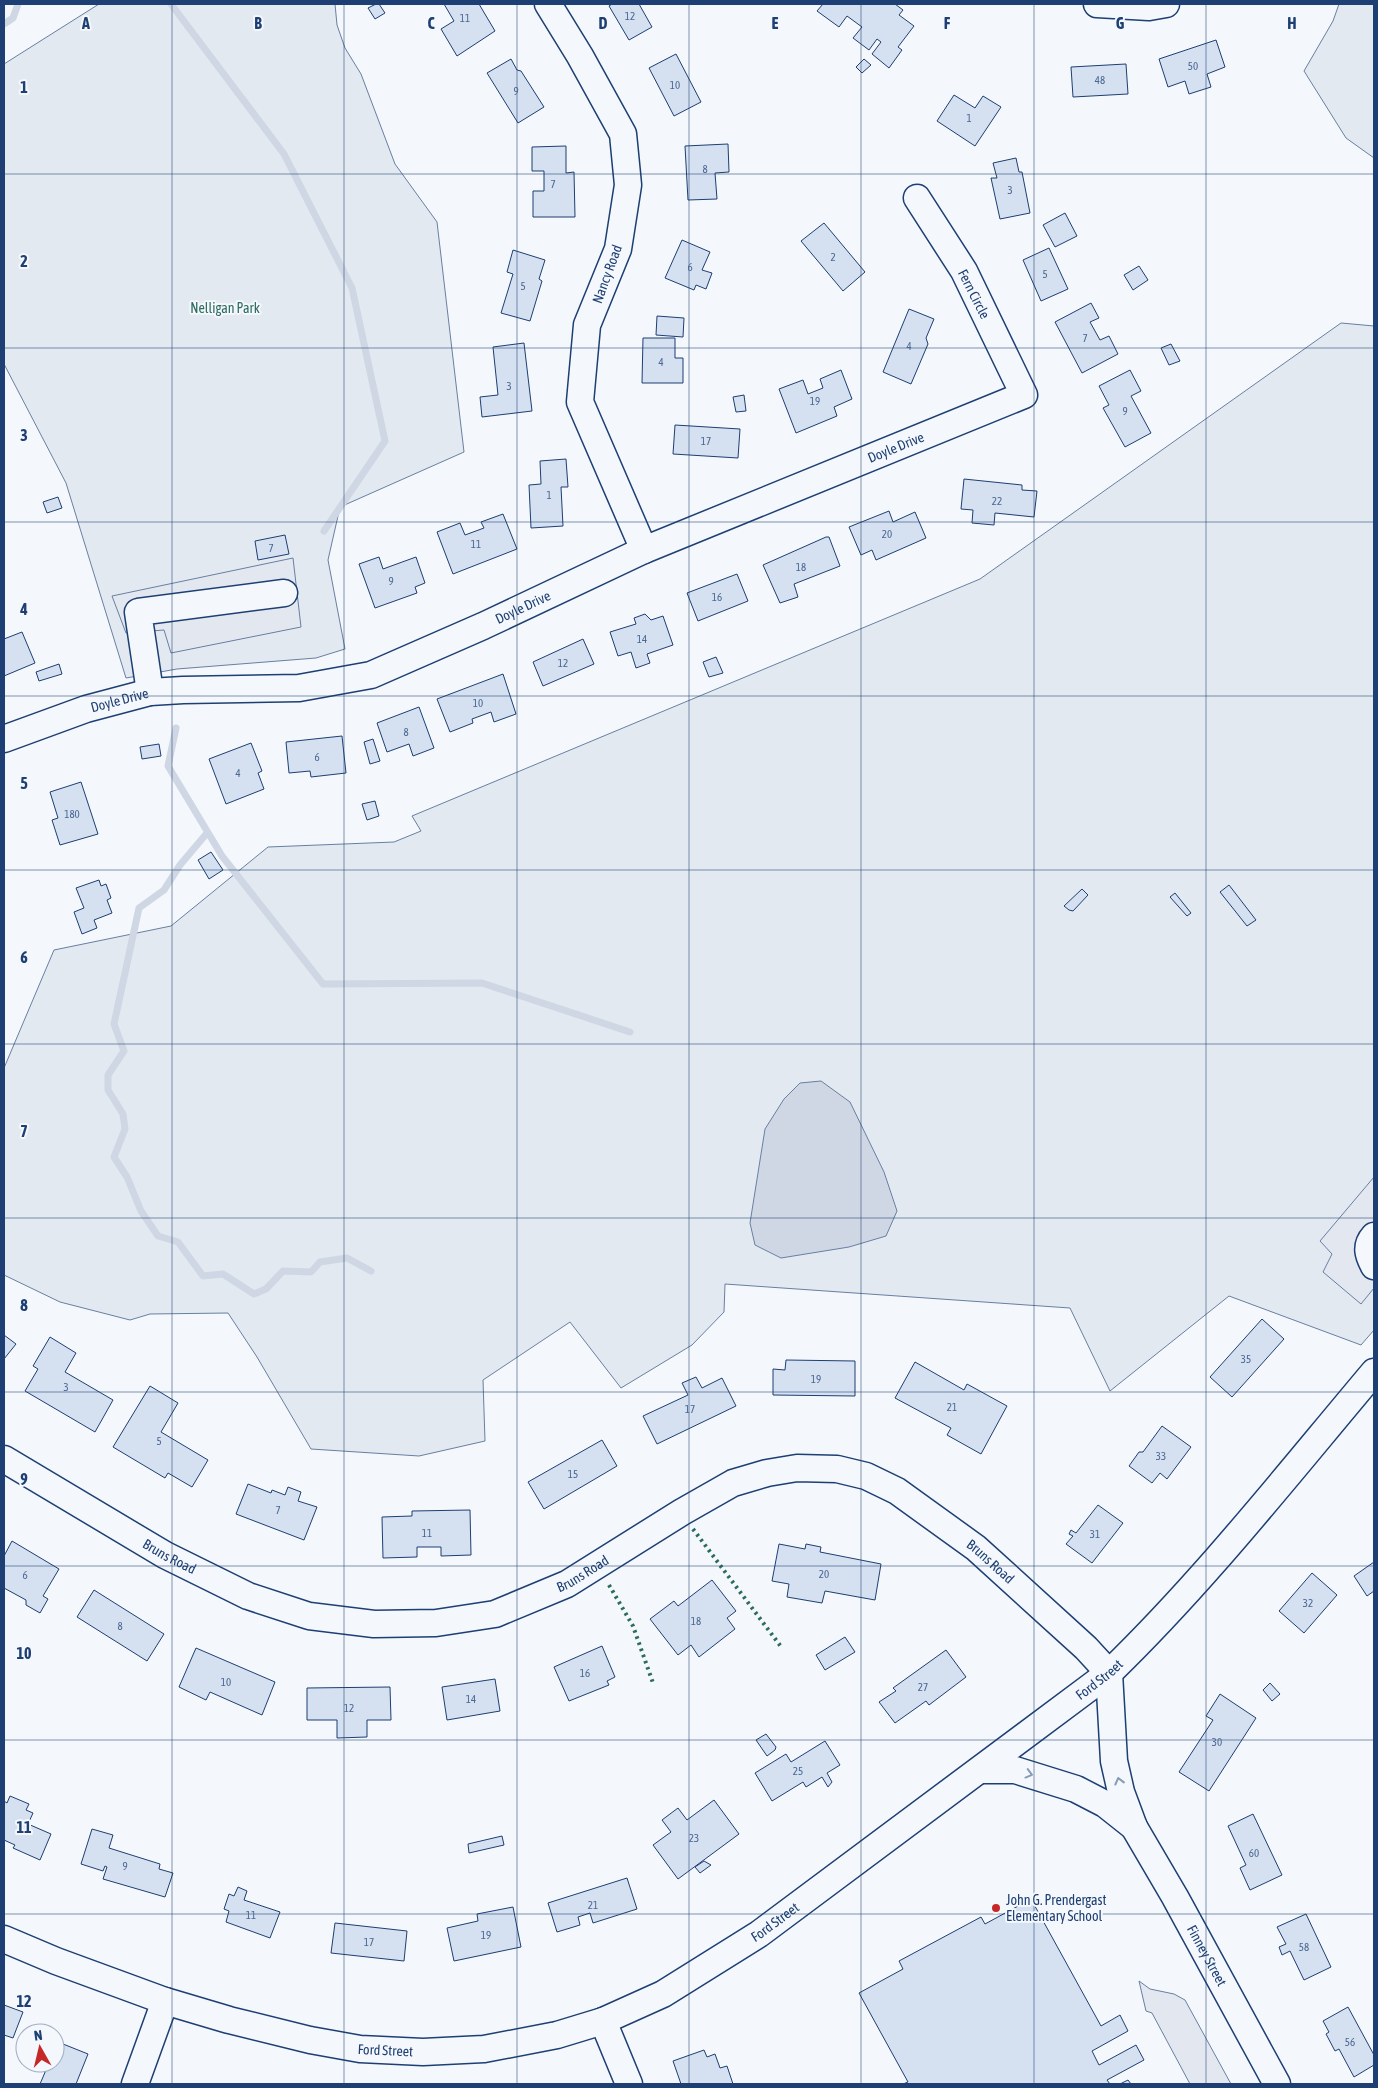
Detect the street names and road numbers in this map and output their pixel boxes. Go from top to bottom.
street label: Nancy Road [589,243,625,305]
street label: Fern Circle [955,267,993,321]
street label: Doyle Drive [865,429,926,466]
street label: Doyle Drive [493,587,553,627]
street label: Doyle Drive [89,685,150,715]
street label: Bruns Road [140,1536,199,1577]
street label: Bruns Road [964,1536,1017,1587]
street label: Bruns Road [554,1552,612,1595]
street label: Ford Street [1073,1656,1126,1703]
street label: Ford Street [748,1899,802,1945]
street label: Finney Street [1184,1922,1230,1989]
street label: Ford Street [357,2041,413,2060]

